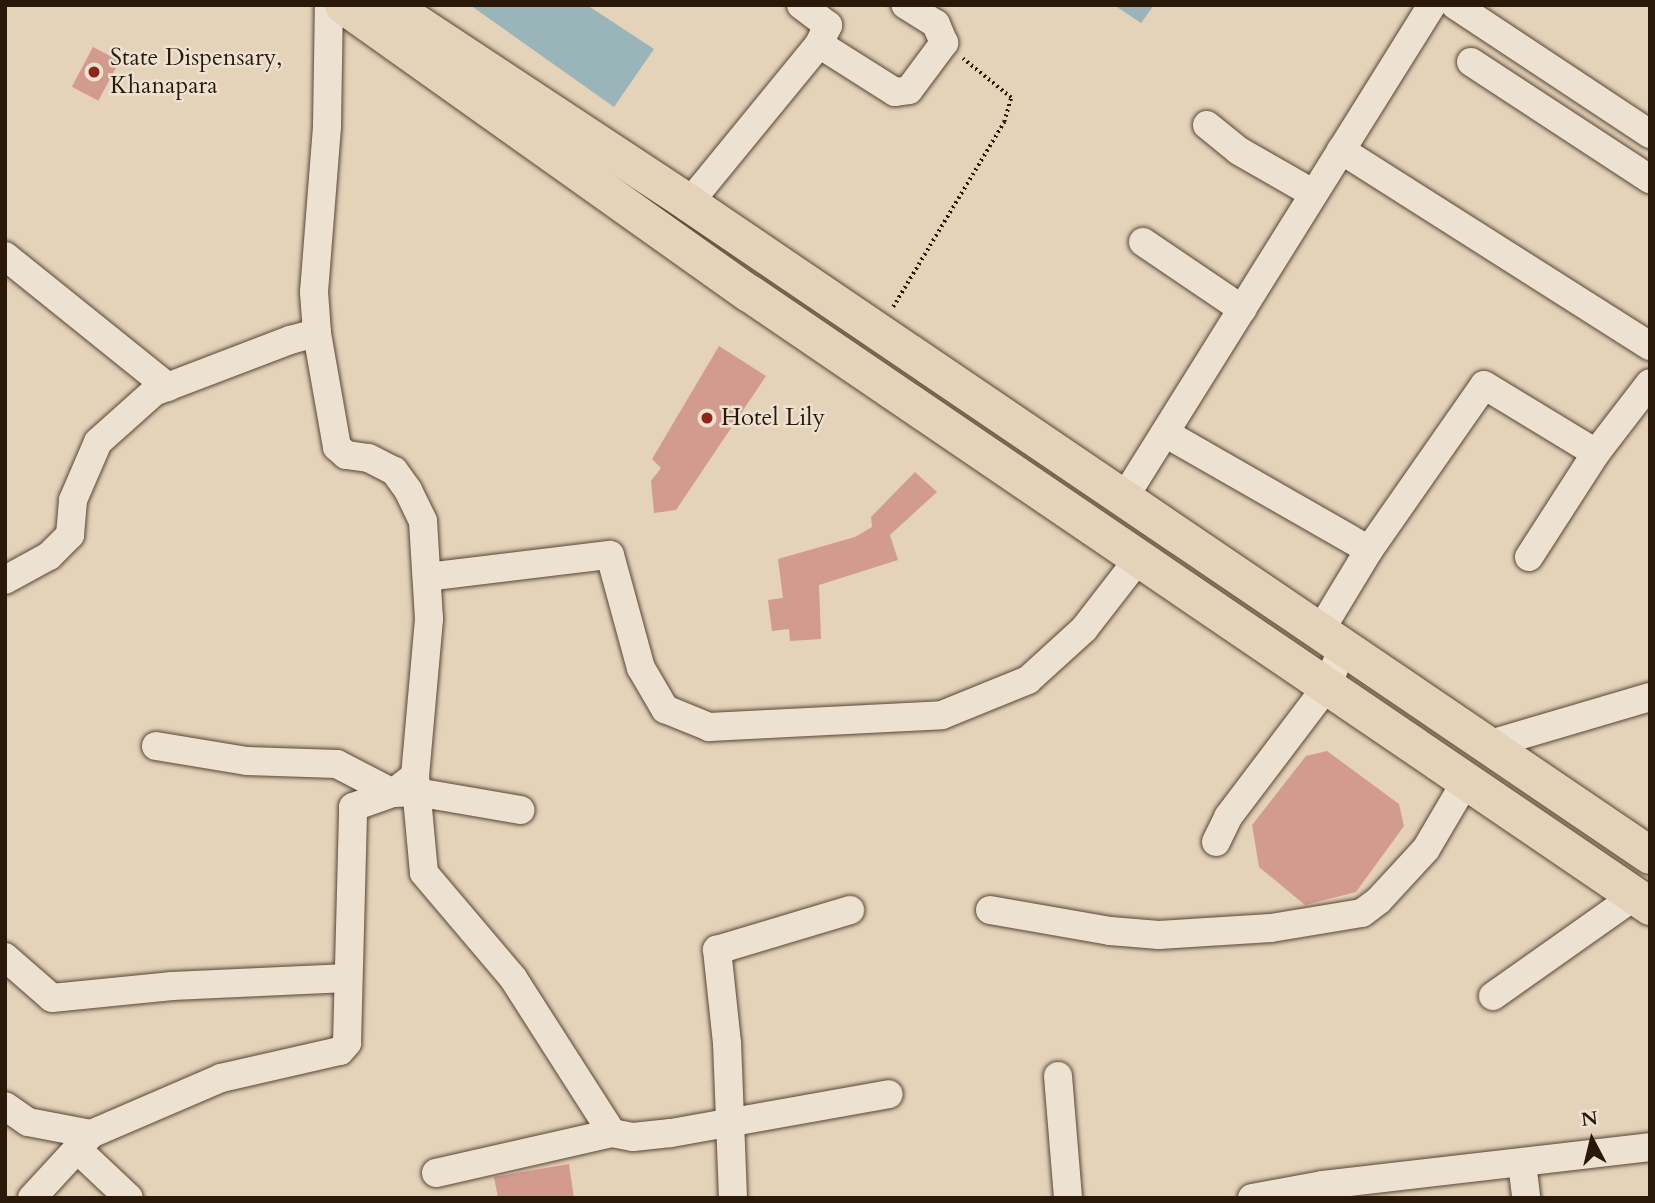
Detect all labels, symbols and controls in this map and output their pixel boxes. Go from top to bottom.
place label: State Dispensary, Khanapara [110,44,282,100]
marker: State Dispensary, Khanapara [84,62,104,82]
place label: Hotel Lily [721,404,825,432]
marker: Hotel Lily [699,410,715,426]
north arrow [1557,1105,1627,1175]
text: N [1580,1105,1599,1133]

